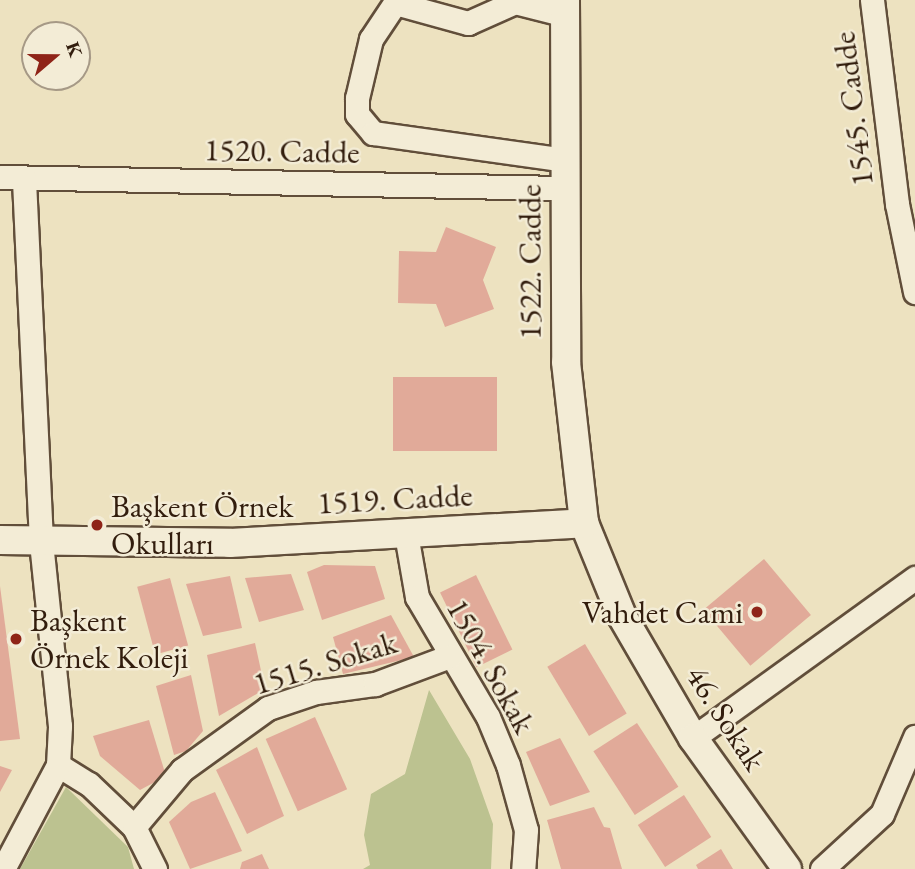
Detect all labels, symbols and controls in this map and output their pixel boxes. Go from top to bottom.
north arrow [21,21,91,91]
street label: 1545. Cadde [824,29,882,189]
text: K [60,38,89,60]
street label: 1520. Cadde [204,130,360,172]
street label: 1522. Cadde [511,184,549,340]
street label: 1519. Cadde [316,476,474,522]
place label: Başkent Örnek Okulları [111,488,293,563]
marker: Başkent Örnek Okulları [89,517,105,533]
street label: 1504. Sokak [438,592,544,740]
place label: Vahdet Cami [582,593,743,631]
place label: Başkent Örnek Koleji [30,602,188,677]
marker: Vahdet Cami [749,604,765,620]
street label: 1515. Sokak [249,623,401,703]
marker: Başkent Örnek Koleji [8,631,24,647]
street label: 46. Sokak [678,658,774,778]

